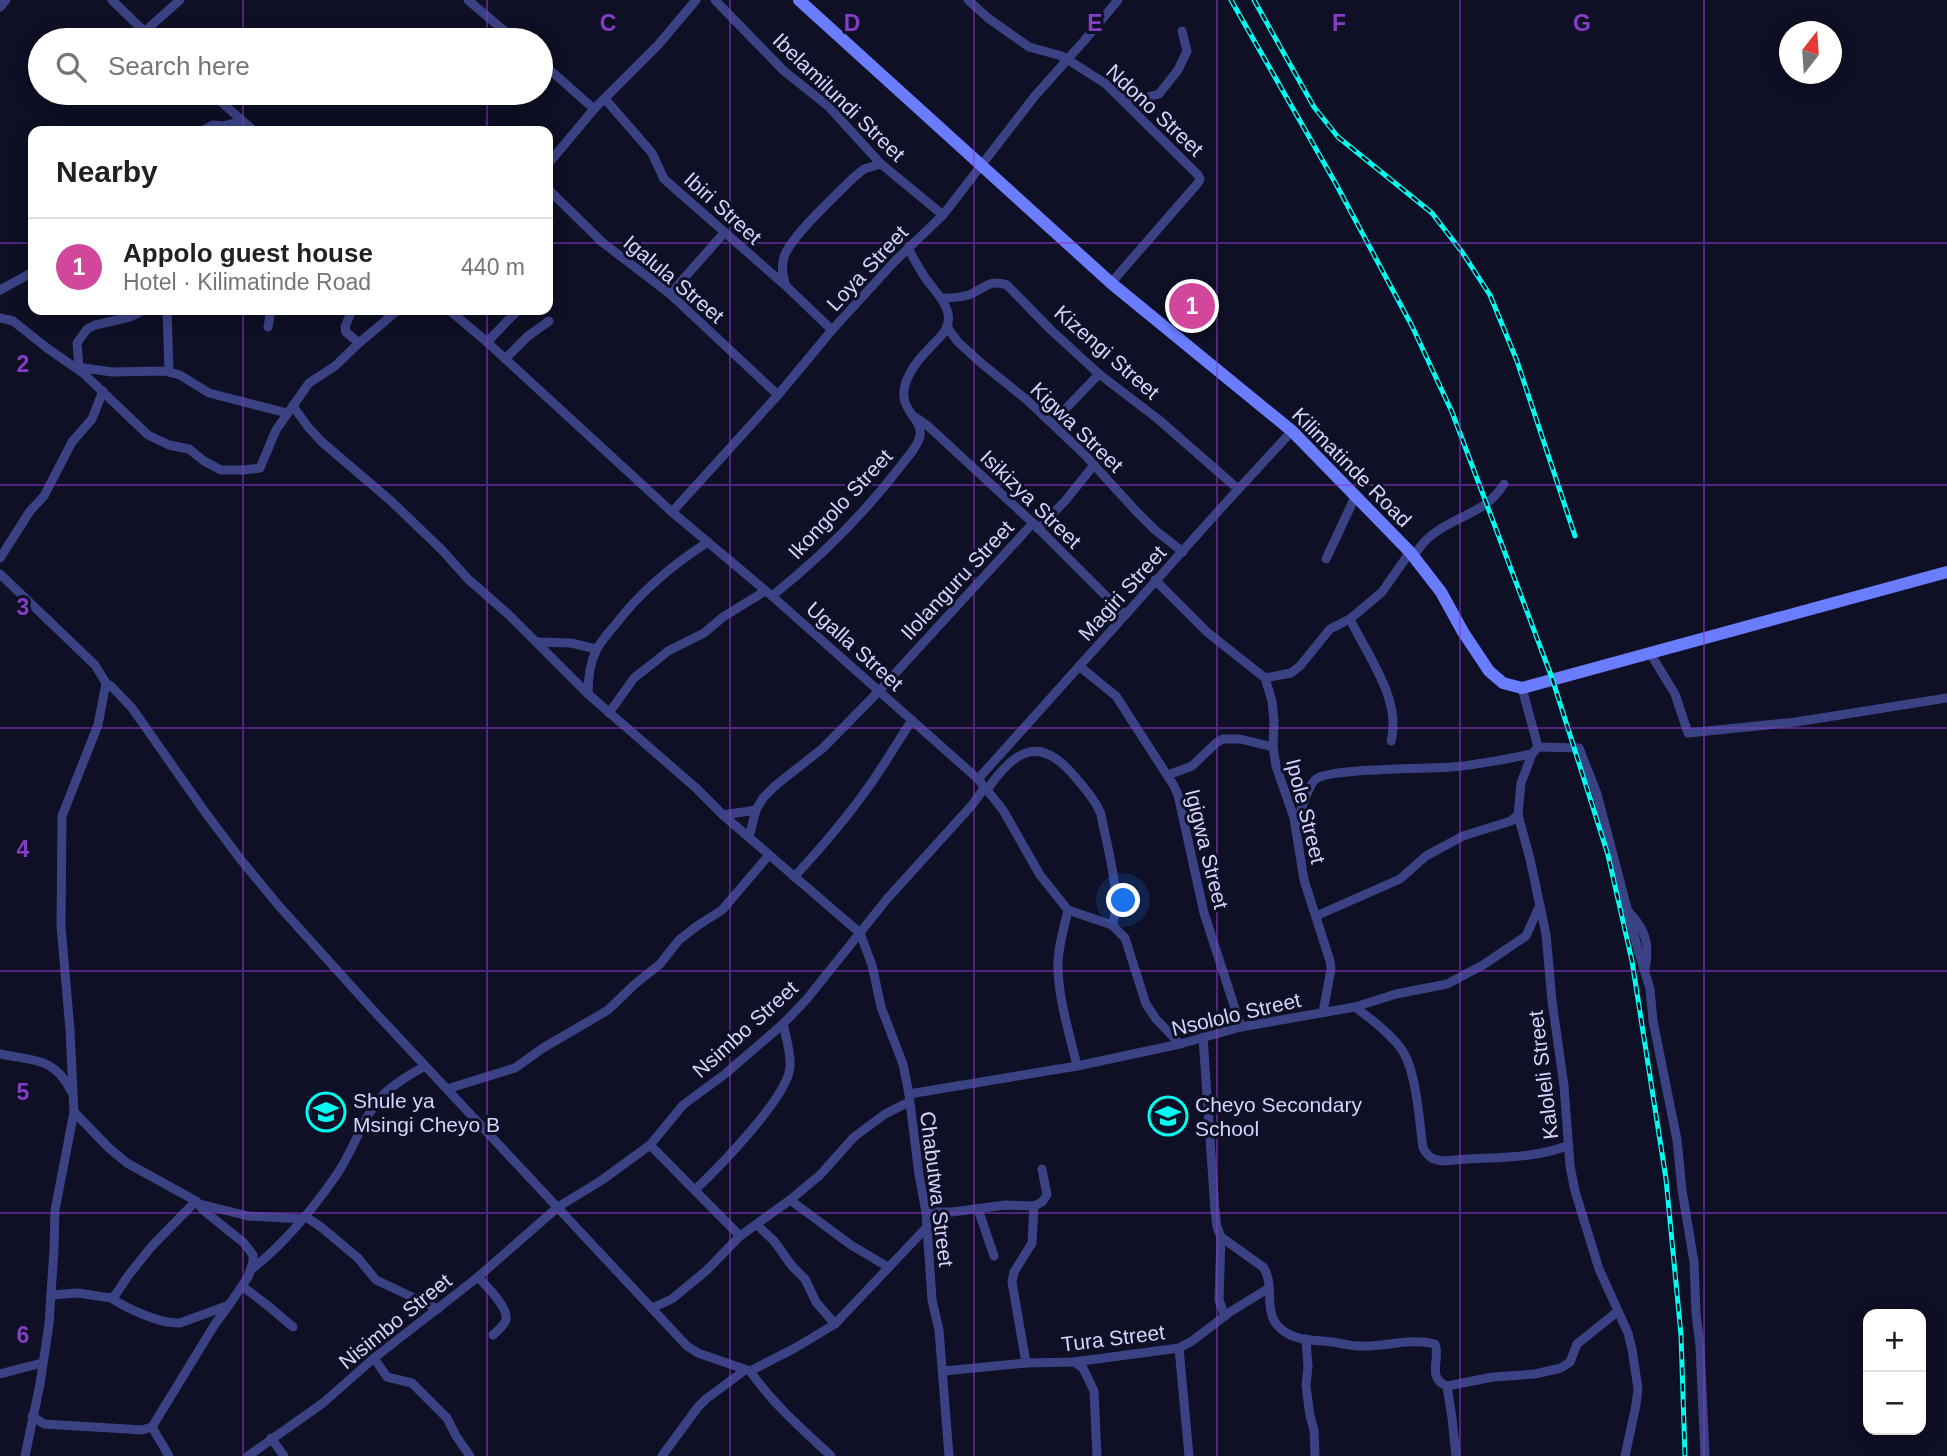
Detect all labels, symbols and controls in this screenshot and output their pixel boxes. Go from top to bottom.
text: C [600,10,616,36]
text: D [844,10,860,36]
text: E [1087,10,1103,36]
text: F [1332,10,1346,36]
text: G [1573,10,1591,36]
north arrow [1779,21,1842,84]
search box [28,28,553,105]
street label: Ibelamilundi Street [768,28,910,166]
icon: search [52,48,90,86]
text: Search here [108,51,250,81]
street label: Ndono Street [1102,59,1208,161]
text: Nearby [56,155,158,188]
street label: Ibiri Street [680,167,766,249]
street label: Loya Street [822,221,912,315]
street label: Igalula Street [619,230,729,328]
text: Appolo guest house [123,238,373,268]
text: 1 [73,254,85,280]
text: 440 m [461,254,525,280]
text: Hotel · Kilimatinde Road [123,269,371,295]
pin: 1 [1169,280,1215,332]
street label: Kizengi Street [1050,300,1164,404]
text: 2 [17,351,29,377]
street label: Kigwa Street [1026,377,1128,477]
street label: Kilimatinde Road [1288,403,1416,531]
street label: Ikongolo Street [783,444,897,564]
street label: Isikizya Street [976,445,1086,553]
street label: Ilolanguru Street [896,516,1018,644]
street label: Magiri Street [1074,541,1170,645]
text: 3 [17,594,29,620]
street label: Ugalla Street [802,597,908,695]
street label: Ipole Street [1282,756,1330,866]
street label: Igigwa Street [1181,787,1233,911]
text: 4 [17,836,30,862]
your location [1106,883,1140,917]
street label: Nsimbo Street [688,976,802,1082]
street label: Nsololo Street [1169,988,1303,1040]
street label: Kaloleli Street [1524,1009,1562,1141]
text: 5 [17,1079,30,1105]
place label: Shule ya Msingi Cheyo B [353,1089,500,1136]
school or university icon: Shule ya Msingi Cheyo B [305,1091,347,1133]
place label: Cheyo Secondary School [1195,1093,1362,1140]
school or university icon: Cheyo Secondary School [1147,1095,1189,1137]
street label: Chabutwa Street [916,1110,958,1268]
street label: Nisimbo Street [334,1269,456,1373]
map controls [1863,1309,1926,1435]
button: + [1863,1309,1926,1372]
street label: Tura Street [1060,1320,1166,1356]
text: 6 [17,1322,29,1348]
button: − [1863,1372,1926,1435]

